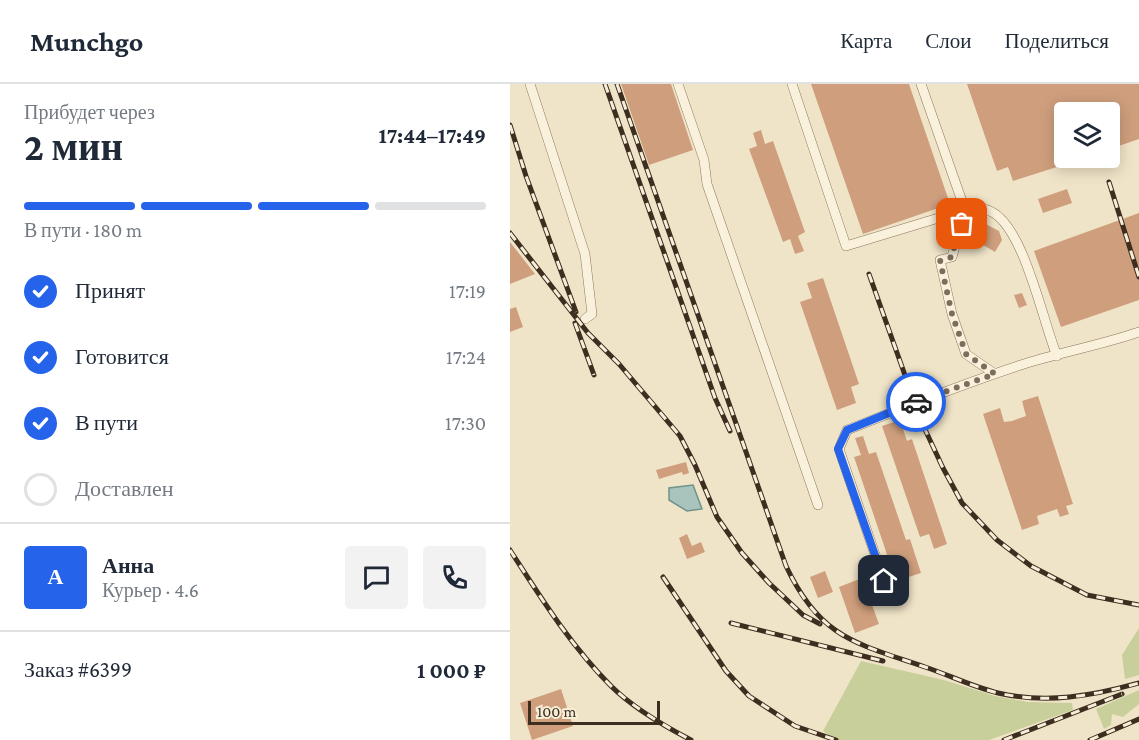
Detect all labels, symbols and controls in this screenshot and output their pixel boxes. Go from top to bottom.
text: Munchgo [30,26,143,57]
text: Карта [840,29,892,53]
text: Слои [925,29,971,53]
text: Поделиться [1004,29,1109,53]
text: Прибудет через [24,101,155,123]
map controls [1054,102,1120,168]
button: layers [1054,102,1120,168]
text: 17:44–17:49 [379,123,486,148]
text: 2 мин [24,125,123,168]
pin [936,198,987,249]
icon: bag [945,207,978,240]
text: В пути · 180 m [24,219,142,241]
icon: check [24,275,57,308]
text: Принят [75,278,145,303]
text: 17:19 [449,280,486,302]
icon: check [24,341,57,374]
text: Готовится [75,344,169,369]
text: 17:24 [446,346,486,368]
courier [886,372,946,432]
icon: car [900,386,933,419]
icon: check [24,407,57,440]
text: В пути [75,410,138,435]
text: 17:30 [445,412,486,434]
text: Доставлен [75,476,174,501]
button: chat [345,546,408,609]
button: phone [423,546,486,609]
text: Анна [102,553,154,578]
pin [858,555,909,606]
text: А [48,564,63,589]
icon: home [867,564,900,597]
text: Курьер · 4.6 [102,579,199,601]
text: Заказ #6399 [24,657,132,682]
text: 1 000 ₽ [417,658,486,683]
scale bar [528,698,660,726]
text: 100 m [537,703,576,720]

